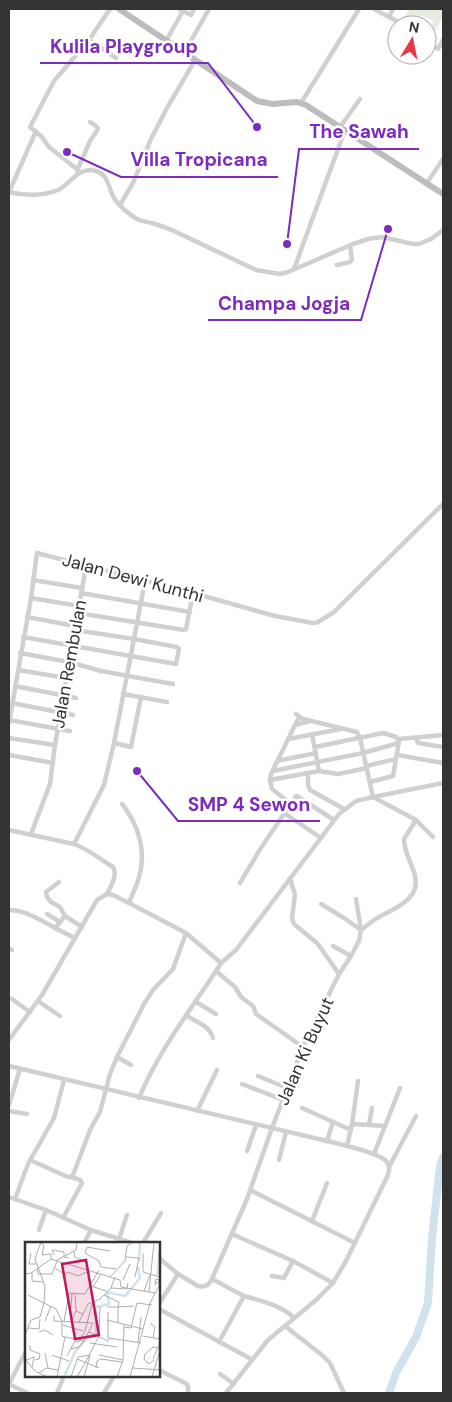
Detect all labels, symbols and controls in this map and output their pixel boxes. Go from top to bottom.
north arrow [387,15,437,65]
text: N [408,17,421,37]
callout: Kulila Playgroup [40,29,208,63]
text: Kulila Playgroup [50,34,198,59]
callout: The Sawah [299,115,419,149]
text: The Sawah [309,119,409,144]
callout: Villa Tropicana [121,143,278,177]
text: Villa Tropicana [130,147,268,172]
callout: Champa Jogja [208,286,361,320]
text: Champa Jogja [218,291,350,316]
street label: Jalan Dewi Kunthi [60,548,206,608]
street label: Jalan Rembulan [46,598,92,730]
callout: SMP 4 Sewon [178,787,320,821]
text: SMP 4 Sewon [188,792,310,817]
street label: Jalan Ki Buyut [270,993,340,1109]
inset map [25,1242,160,1377]

